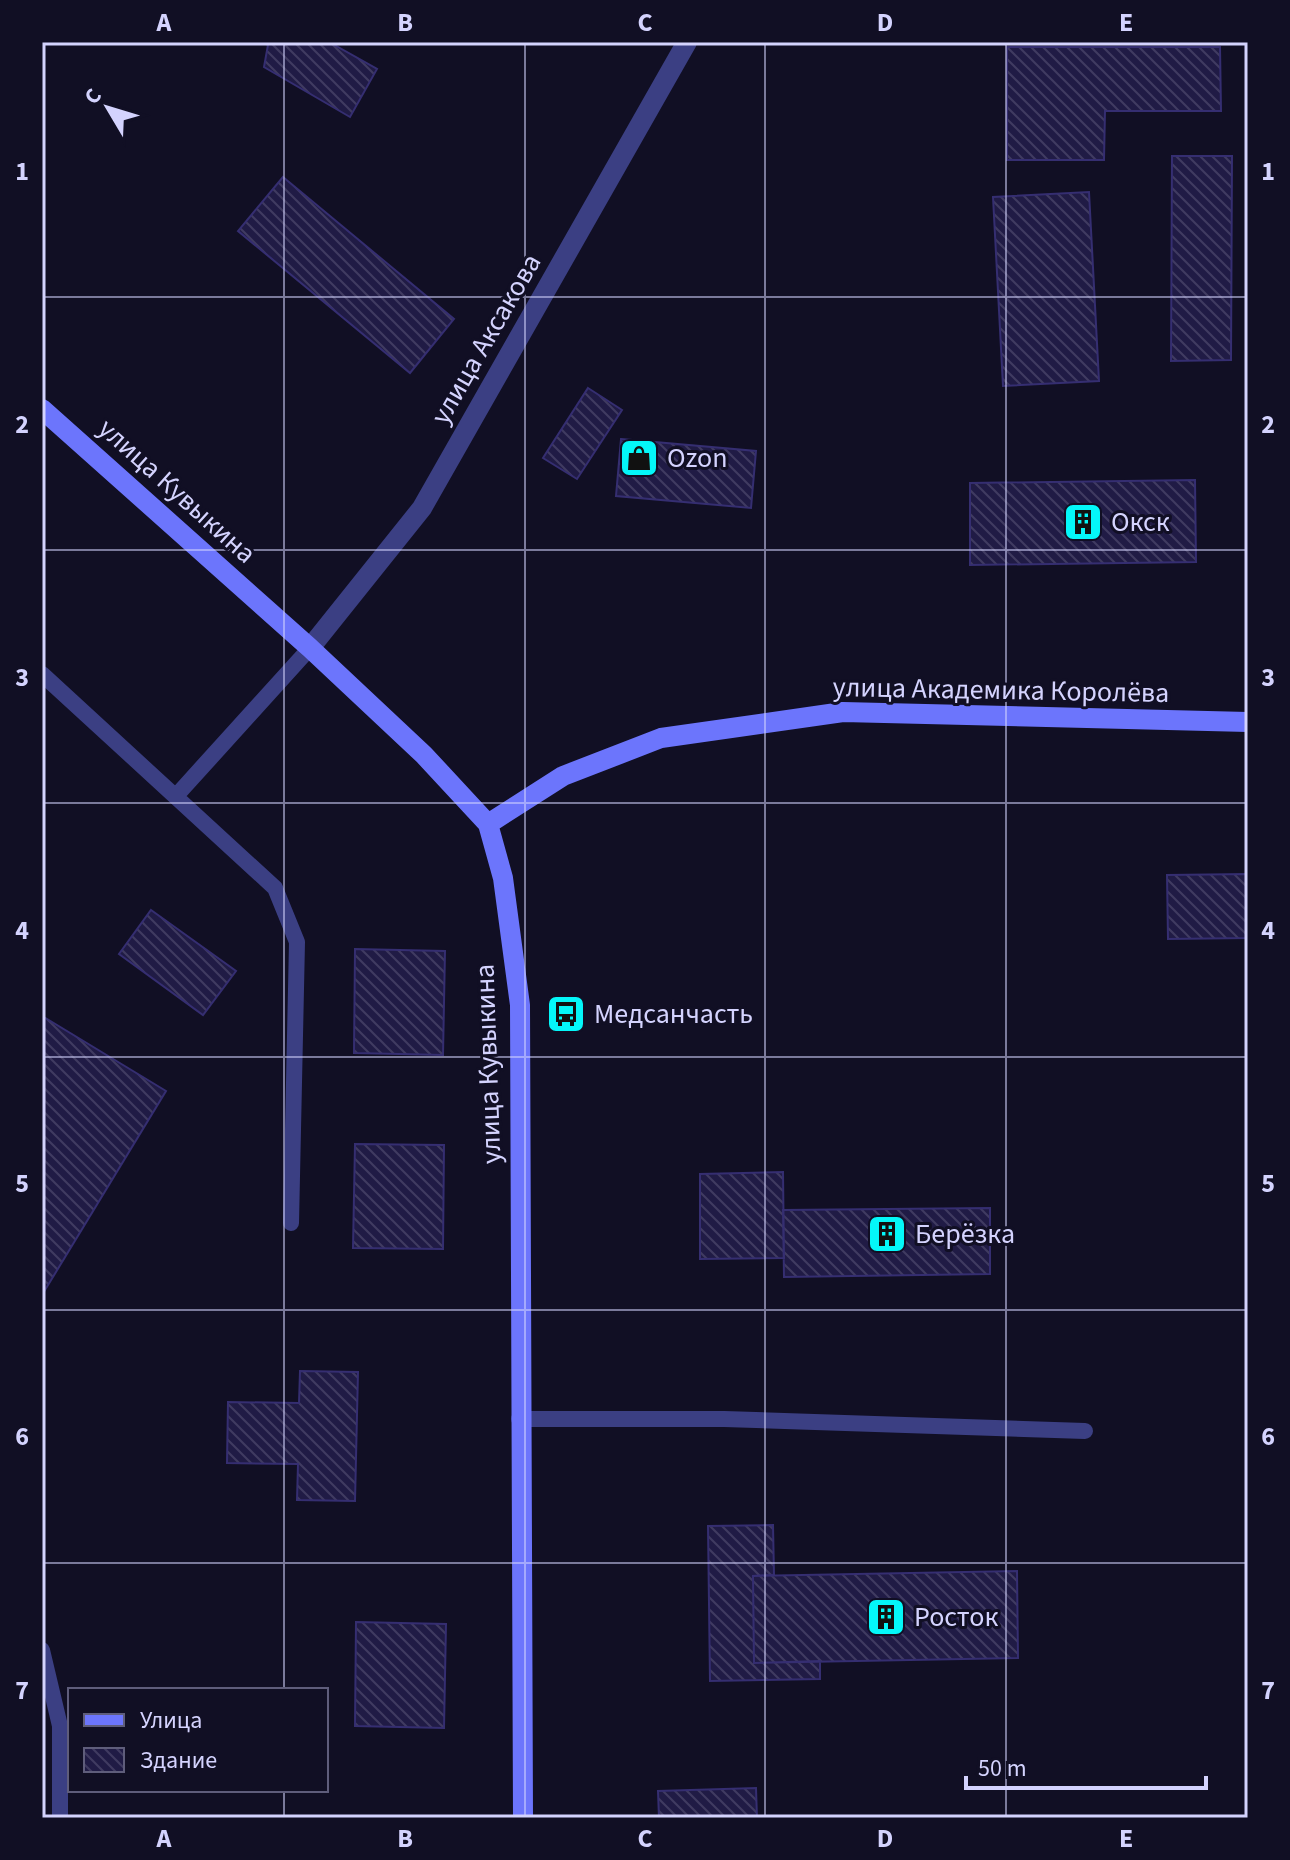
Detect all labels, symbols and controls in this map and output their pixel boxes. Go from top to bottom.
text: A [156,4,173,41]
text: B [397,4,413,41]
text: C [637,4,653,41]
text: D [877,4,893,41]
text: E [1119,4,1133,41]
north arrow [68,68,148,148]
text: С [76,81,110,111]
text: 1 [15,153,29,190]
text: 1 [1261,153,1275,190]
street label: улица Аксакова [421,246,551,432]
text: 2 [15,406,29,443]
text: 2 [1261,406,1275,443]
street label: улица Кувыкина [89,409,265,573]
shop icon: Ozon [618,437,660,479]
place label: Ozon [667,438,728,478]
building icon: Окск [1062,501,1104,543]
place label: Окск [1111,502,1170,542]
text: 3 [15,659,29,696]
text: 3 [1261,659,1275,696]
street label: улица Академика Королёва [832,667,1170,713]
text: 4 [15,912,29,949]
text: 4 [1261,912,1275,949]
street label: улица Кувыкина [465,963,511,1165]
bus stop icon: Медсанчасть [545,993,587,1035]
place label: Медсанчасть [594,994,753,1034]
text: 5 [15,1165,29,1202]
text: 5 [1261,1165,1275,1202]
building icon: Берёзка [866,1213,908,1255]
place label: Берёзка [915,1214,1015,1254]
text: 6 [15,1418,29,1455]
text: 6 [1261,1418,1275,1455]
building icon: Росток [865,1596,907,1638]
place label: Росток [914,1597,999,1637]
text: 7 [15,1672,29,1709]
text: 7 [1261,1672,1275,1709]
legend [68,1688,328,1792]
text: Улица [140,1703,202,1738]
scale bar [966,1740,1206,1790]
text: Здание [140,1743,217,1778]
text: 50 m [978,1751,1027,1786]
text: A [156,1820,173,1857]
text: B [397,1820,413,1857]
text: C [637,1820,653,1857]
text: D [877,1820,893,1857]
text: E [1119,1820,1133,1857]

